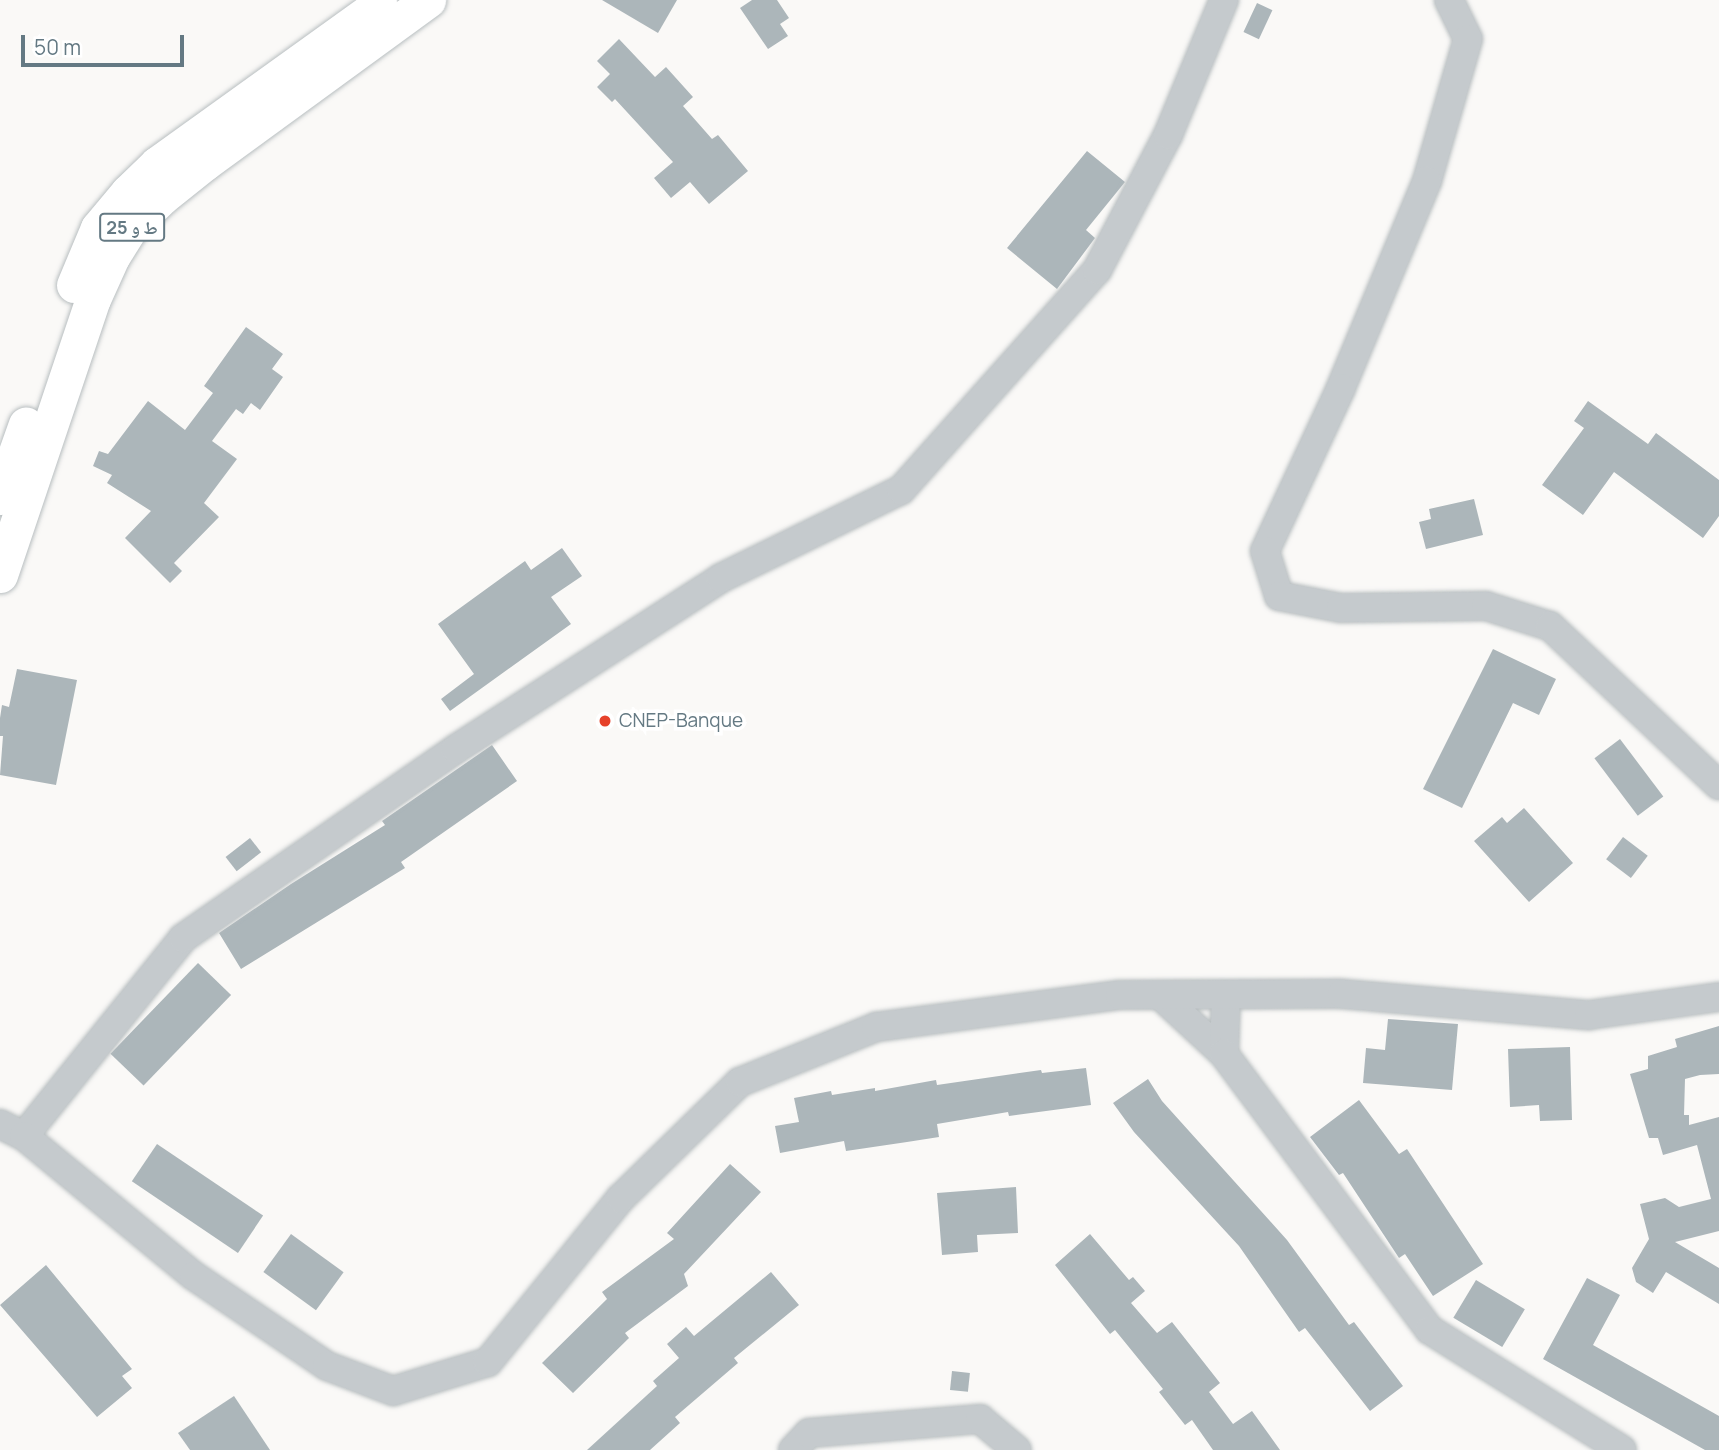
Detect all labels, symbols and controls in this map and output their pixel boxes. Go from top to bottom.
scale bar [24,21,187,65]
text: 50 m [34,33,81,61]
road number: ط و 25 [99,212,165,242]
place label: CNEP-Banque [619,710,743,732]
marker: CNEP-Banque [597,713,613,729]

